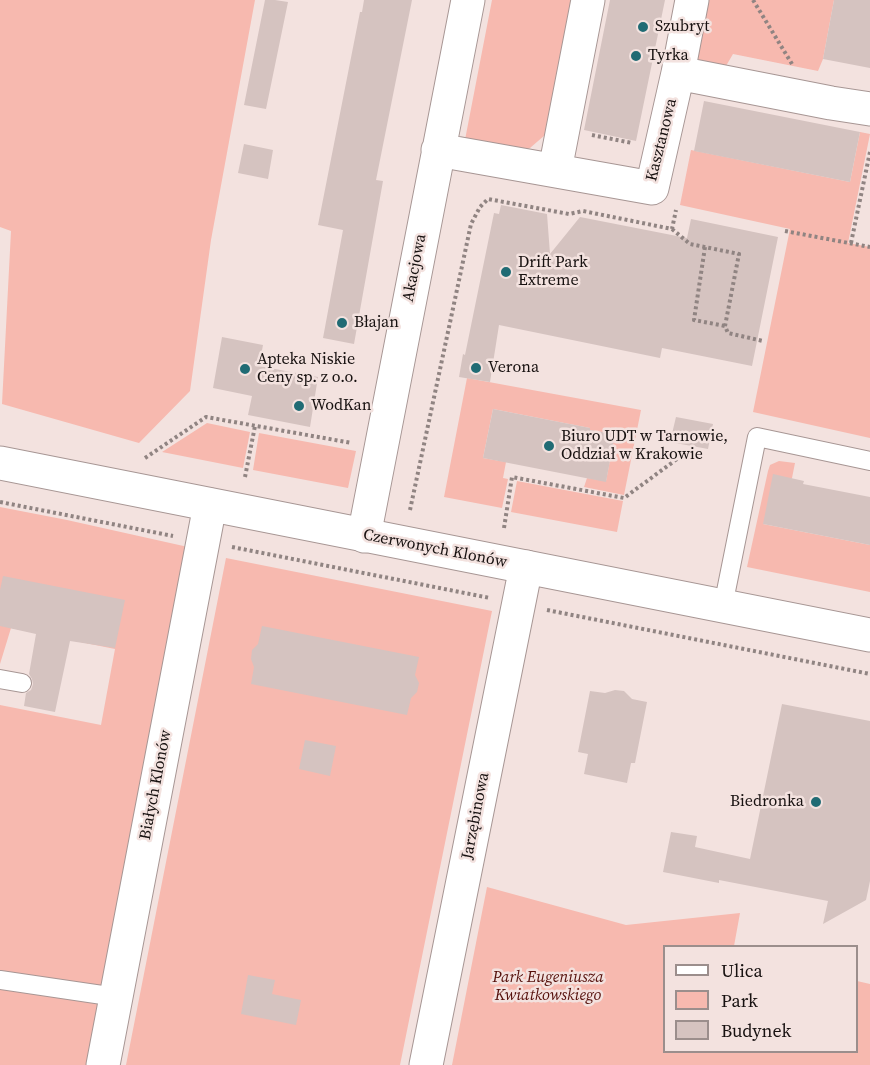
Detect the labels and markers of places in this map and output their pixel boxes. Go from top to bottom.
place label: Szubryt [655,17,710,37]
marker: Szubryt [636,20,650,34]
place label: Tyrka [648,46,689,66]
marker: Tyrka [629,49,643,63]
place label: Drift Park Extreme [518,253,588,291]
marker: Drift Park Extreme [499,265,513,279]
place label: Błajan [354,313,399,333]
marker: Błajan [335,316,349,330]
place label: Apteka Niskie Ceny sp. z o.o. [257,350,358,388]
place label: Verona [488,358,539,378]
marker: Verona [469,361,483,375]
marker: Apteka Niskie Ceny sp. z o.o. [238,362,252,376]
place label: WodKan [311,396,371,416]
marker: WodKan [292,399,306,413]
place label: Biuro UDT w Tarnowie, Oddział w Krakowie [561,427,728,465]
marker: Biuro UDT w Tarnowie, Oddział w Krakowie [542,439,556,453]
place label: Biedronka [730,792,804,812]
marker: Biedronka [809,795,823,809]

